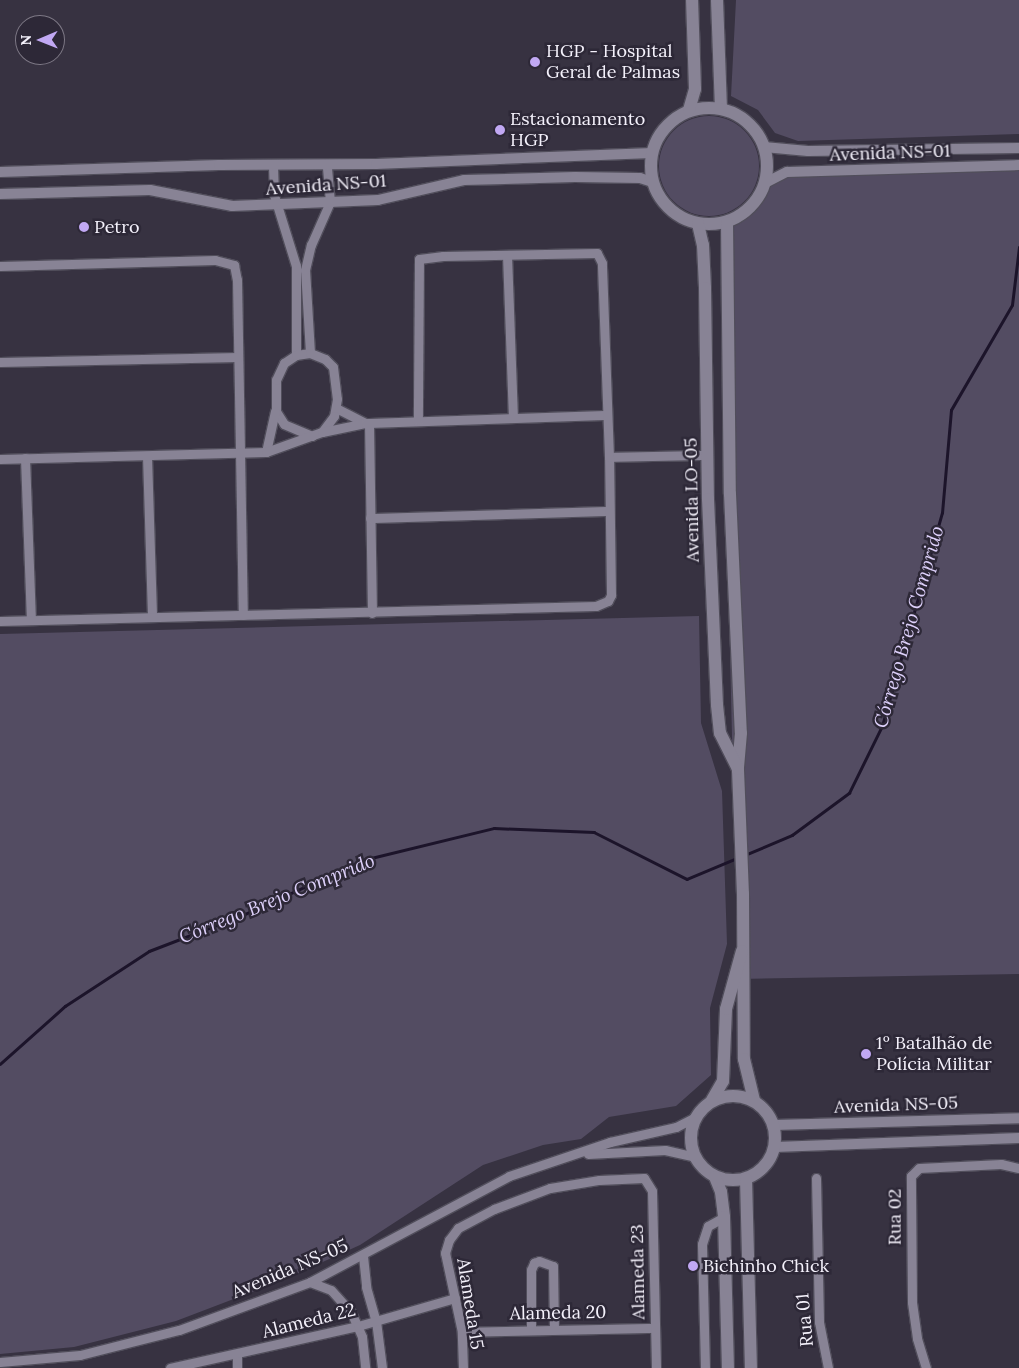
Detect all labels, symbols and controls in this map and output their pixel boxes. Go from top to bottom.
north arrow [15,15,65,65]
text: N [17,35,35,46]
place label: HGP - Hospital Geral de Palmas [546,41,680,84]
marker: HGP - Hospital Geral de Palmas [528,55,542,69]
place label: Estacionamento HGP [510,109,645,152]
marker: Estacionamento HGP [494,124,506,136]
street label: Avenida NS-01 [829,140,951,166]
street label: Avenida NS-01 [265,170,387,200]
place label: Petro [94,216,140,238]
marker: Petro [78,221,90,233]
street label: Avenida LO-05 [680,438,704,562]
water label: Córrego Brejo Comprido [869,523,949,731]
water label: Córrego Brejo Comprido [176,849,378,949]
place label: 1º Batalhão de Polícia Militar [876,1033,992,1076]
marker: 1º Batalhão de Polícia Militar [860,1048,872,1060]
street label: Avenida NS-05 [834,1092,958,1118]
street label: Rua 02 [884,1189,906,1245]
street label: Alameda 23 [626,1224,650,1320]
street label: Avenida NS-05 [229,1235,351,1303]
place label: Bichinho Chick [703,1255,829,1277]
street label: Alameda 15 [452,1257,488,1351]
marker: Bichinho Chick [687,1260,699,1272]
street label: Rua 01 [792,1292,818,1348]
street label: Alameda 22 [260,1299,358,1343]
street label: Alameda 20 [509,1301,607,1325]

